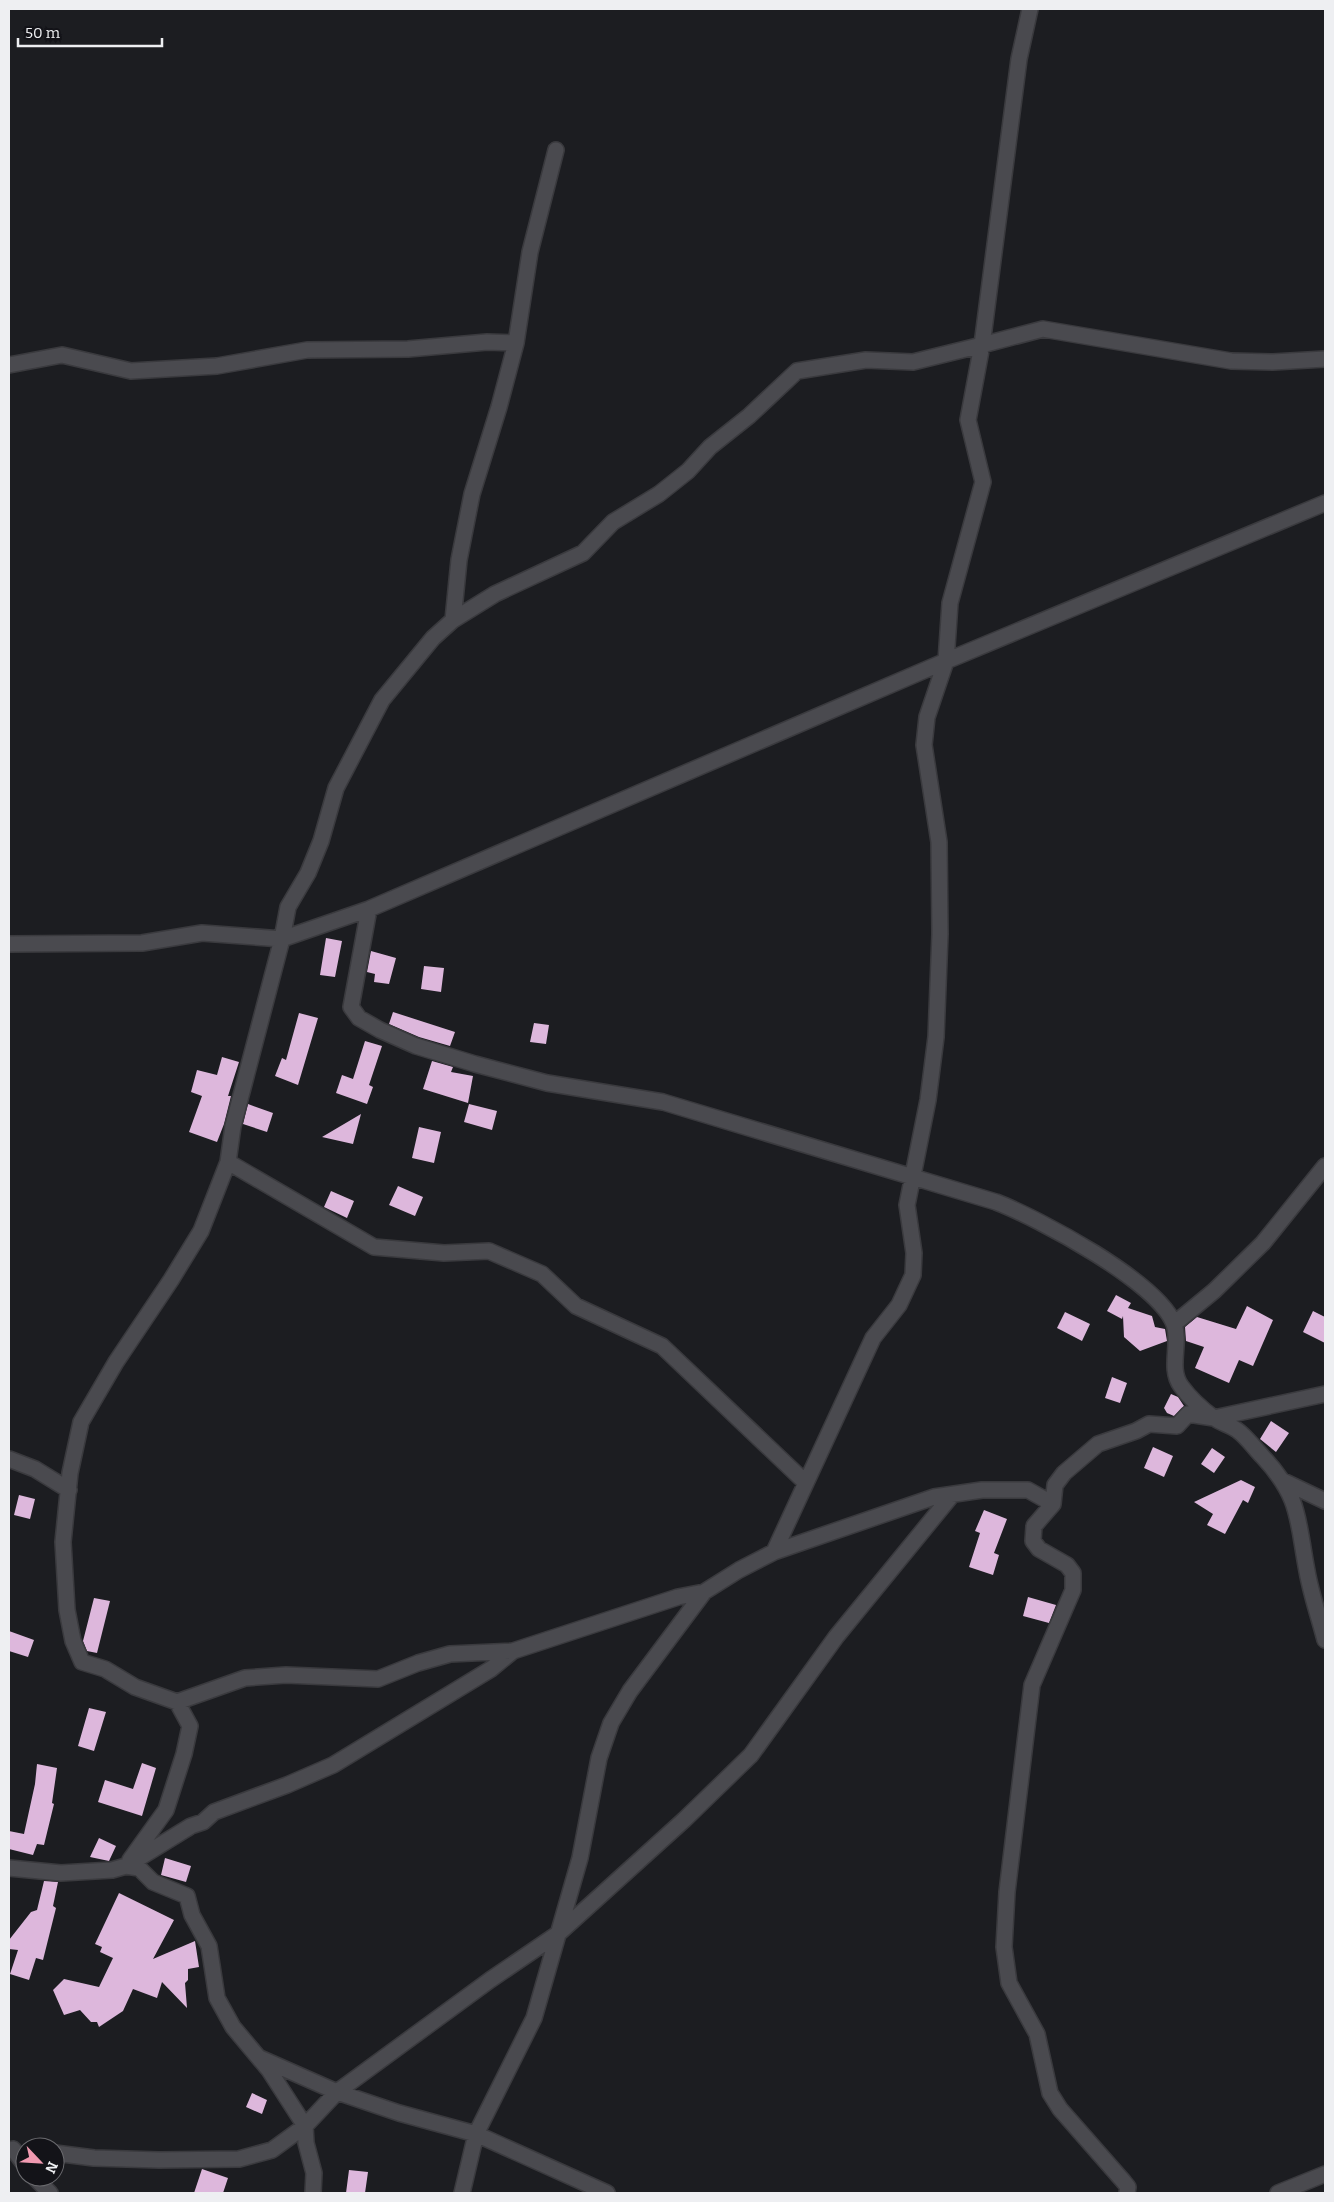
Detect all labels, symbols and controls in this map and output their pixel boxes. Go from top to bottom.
scale bar [18,15,161,47]
text: 50 m [25,24,61,42]
north arrow [15,2137,65,2187]
text: N [41,2159,61,2176]

